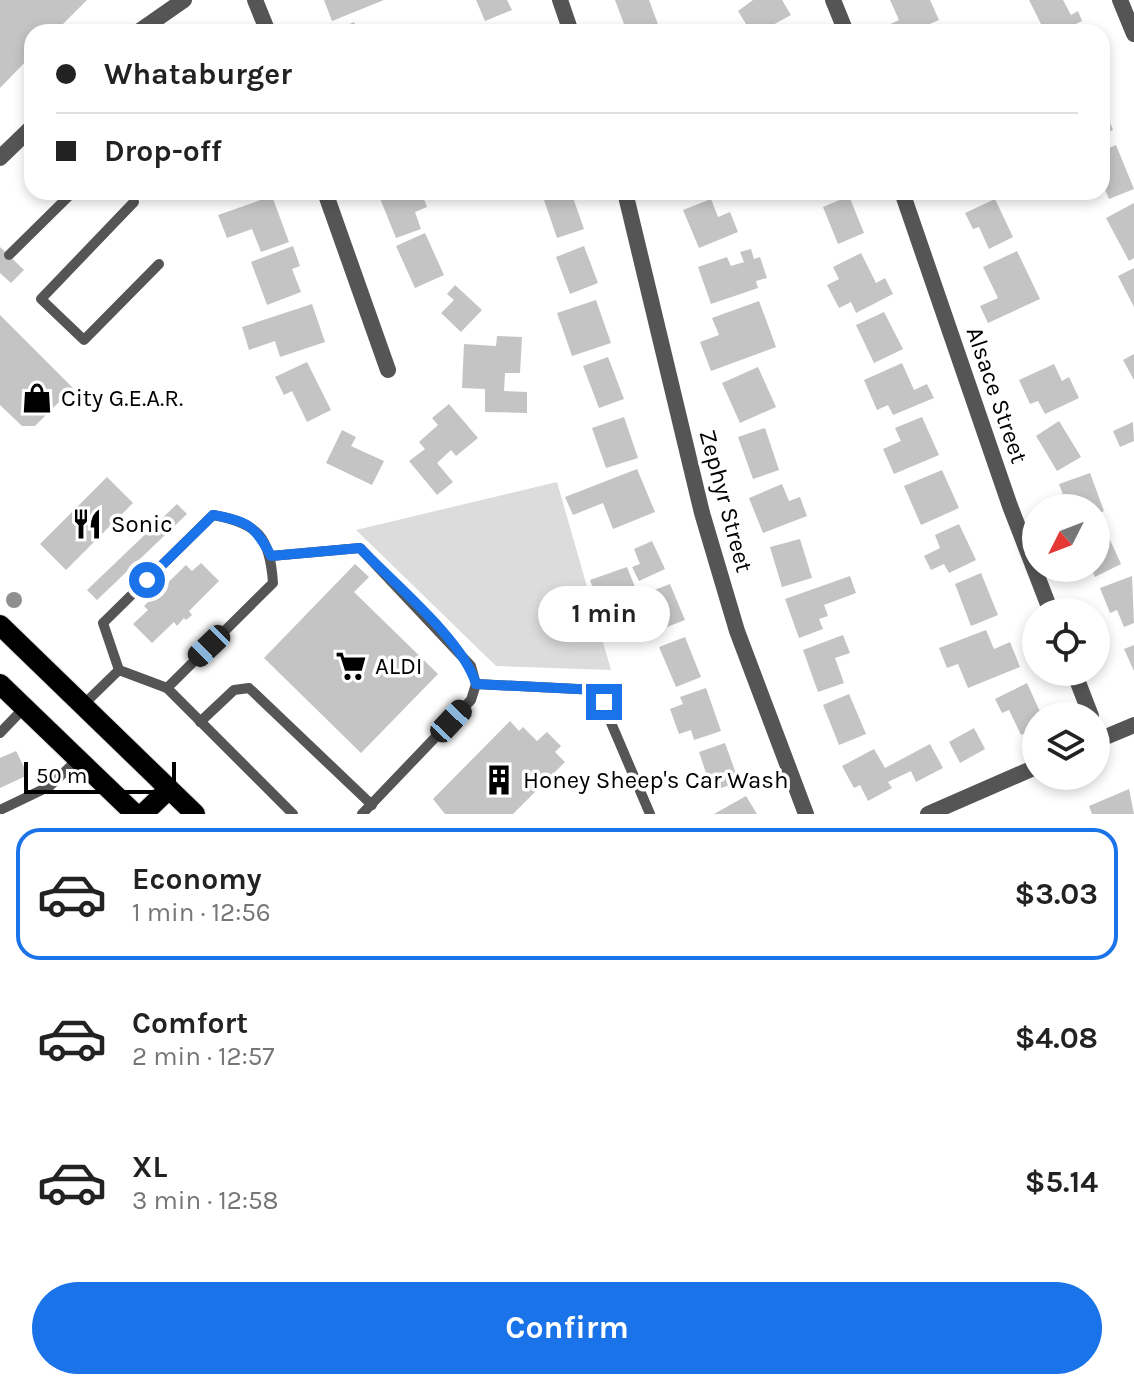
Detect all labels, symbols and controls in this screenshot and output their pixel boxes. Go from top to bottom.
text: Whataburger [104,56,292,92]
text: Drop-off [104,133,222,169]
street label: Alsace Street [961,323,1033,467]
shop icon: City G.E.A.R. [20,381,54,415]
place label: City G.E.A.R. [61,384,183,412]
street label: Zephyr Street [694,427,758,575]
north arrow [1022,494,1110,582]
map controls [1022,494,1110,790]
restaurant icon: Sonic [70,507,104,541]
place label: Sonic [111,510,173,538]
route start [129,562,165,598]
callout: 1 min [538,586,670,642]
text: 1 min [571,598,637,629]
button: locate [1022,598,1110,686]
car [183,621,235,671]
supermarket icon: ALDI [334,649,368,683]
place label: ALDI [375,652,423,680]
route end [586,684,622,720]
car [426,695,476,747]
button: layers [1022,702,1110,790]
scale bar [24,758,176,794]
text: 50 m [36,763,87,789]
building icon: Honey Sheep's Car Wash [482,763,516,797]
place label: Honey Sheep's Car Wash [523,766,788,794]
icon: car [36,858,108,930]
text: Economy [132,861,262,897]
text: $3.03 [1015,876,1098,912]
text: 1 min · 12:56 [132,897,271,928]
icon: car [36,1002,108,1074]
text: Comfort [132,1005,248,1041]
text: $4.08 [1015,1020,1098,1056]
text: 2 min · 12:57 [132,1041,275,1072]
icon: car [36,1146,108,1218]
text: XL [132,1149,167,1185]
text: $5.14 [1025,1164,1098,1200]
text: 3 min · 12:58 [132,1185,279,1216]
button: Confirm [32,1282,1102,1374]

